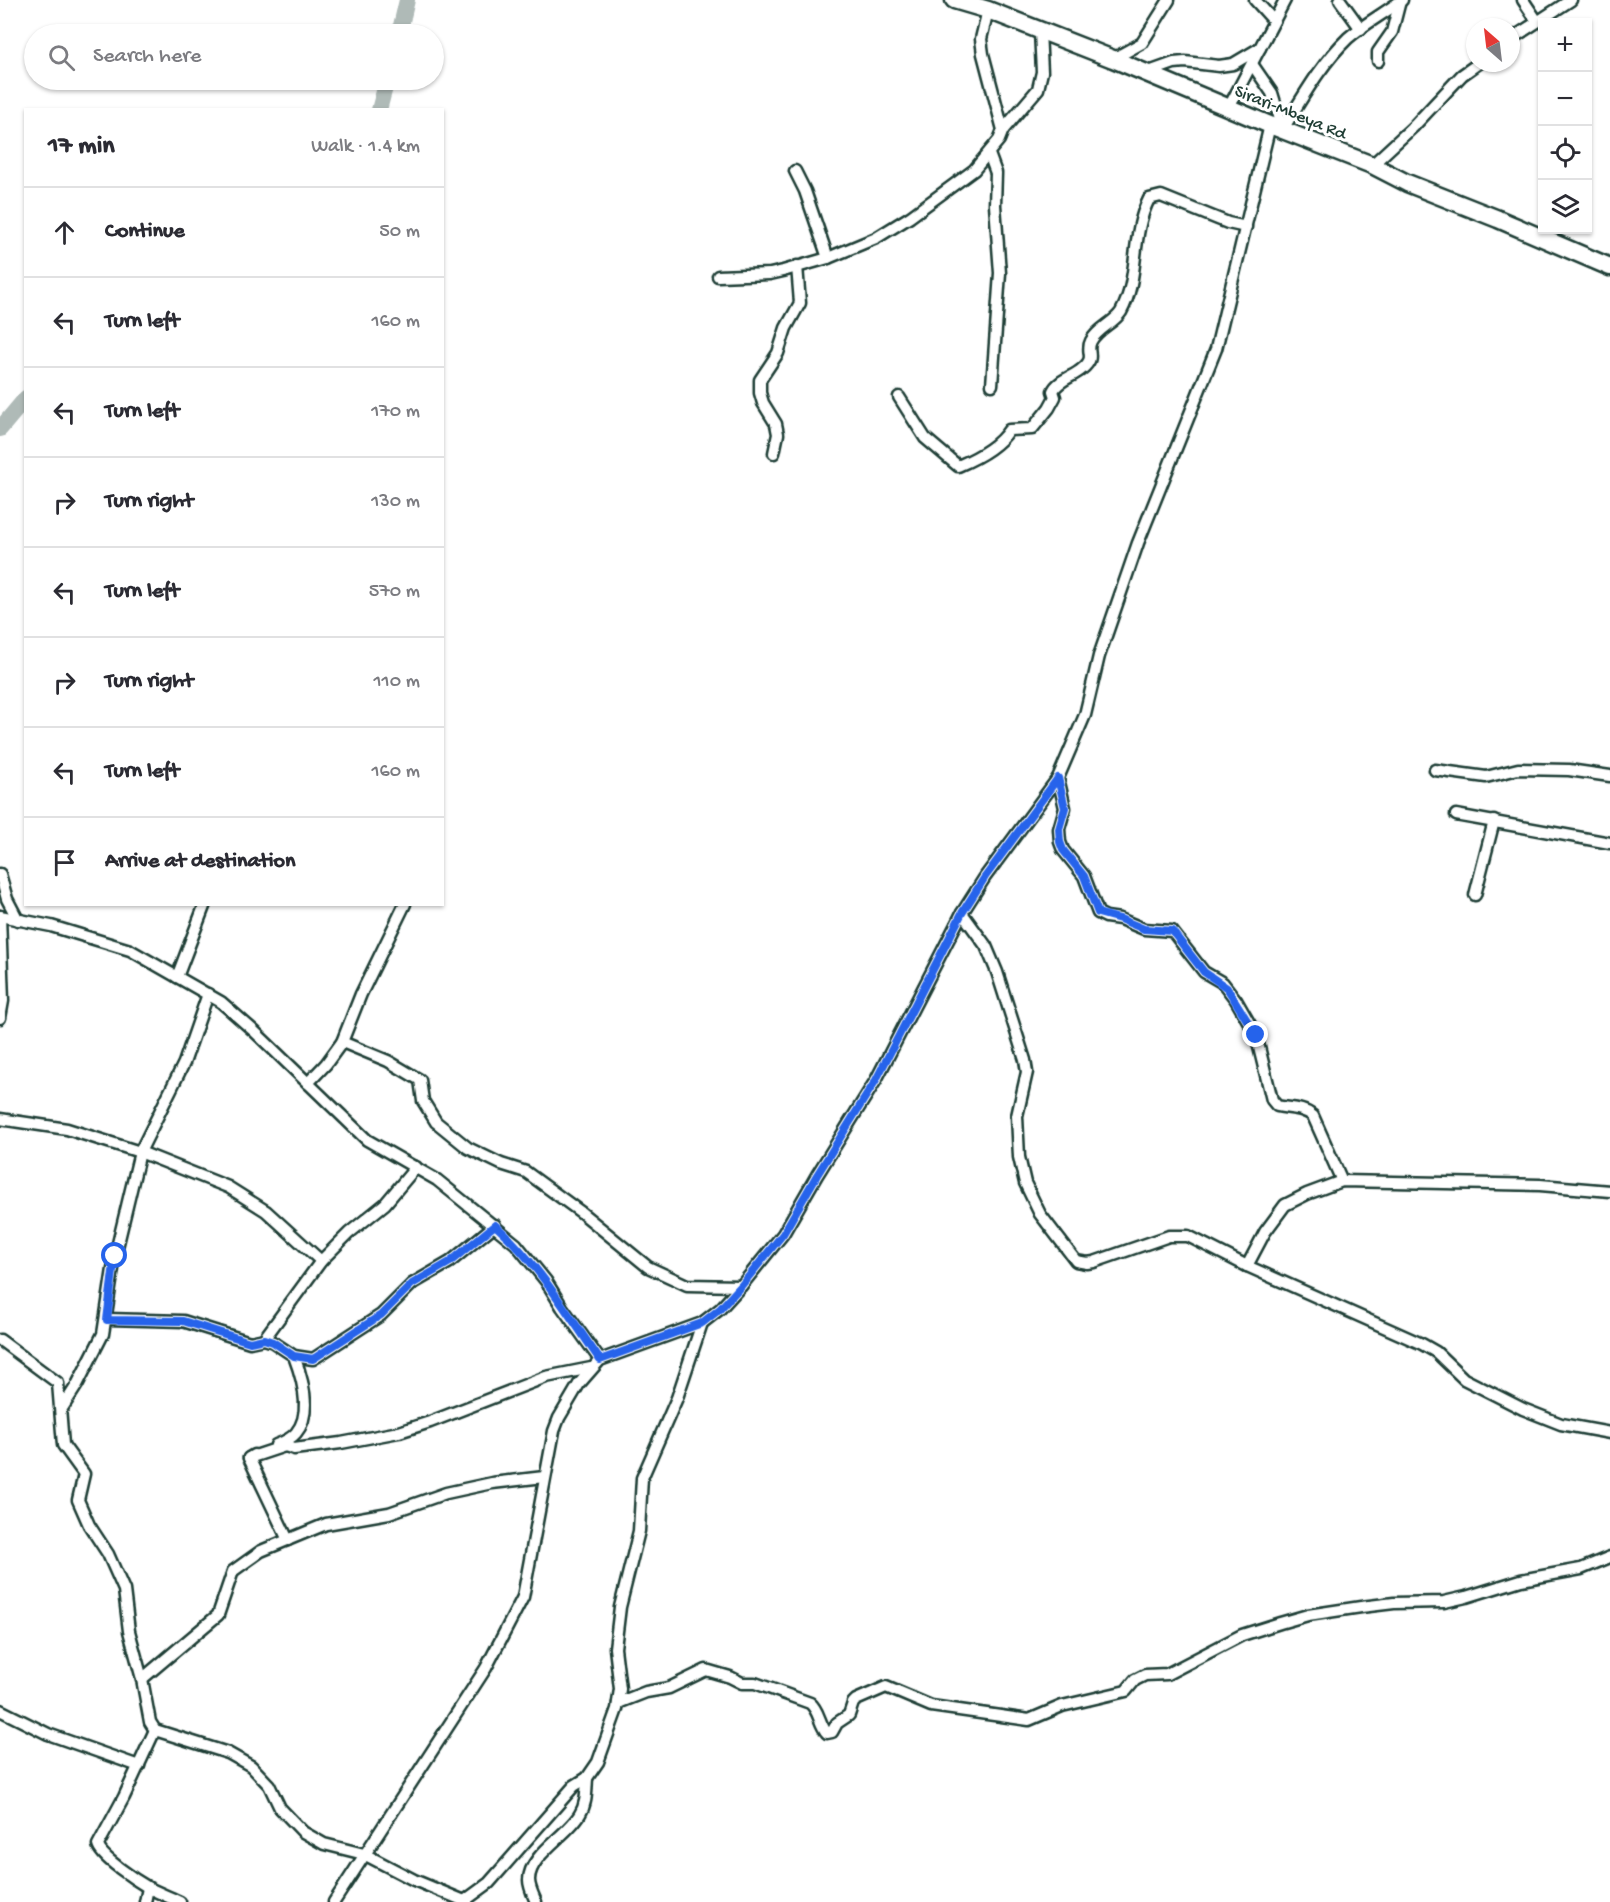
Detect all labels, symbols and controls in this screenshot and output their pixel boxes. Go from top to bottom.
north arrow [1466,18,1520,72]
map controls [1538,18,1592,234]
button: + [1538,18,1592,72]
search box [24,24,444,90]
icon: search [45,41,78,74]
text: Search here [93,44,201,70]
button: − [1538,72,1592,126]
street label: Sirari-Mbeya Rd [1231,81,1350,146]
button: locate [1538,126,1592,180]
text: 17 min [48,132,115,163]
text: Walk · 1.4 km [311,136,420,159]
button: layers [1538,180,1592,234]
icon: ahead [48,216,81,249]
text: Continue [105,219,185,245]
text: 50 m [379,221,420,244]
icon: left [48,306,81,339]
text: Turn left [105,309,179,335]
text: 160 m [371,311,420,334]
icon: left [48,396,81,429]
text: Turn left [105,399,179,425]
text: 170 m [371,401,420,424]
icon: right [48,486,81,519]
text: Turn right [105,489,193,515]
text: 130 m [371,491,420,514]
icon: left [48,576,81,609]
text: Turn left [105,579,179,605]
text: 570 m [369,581,420,604]
icon: right [48,666,81,699]
text: Turn right [105,669,193,695]
text: 110 m [374,671,420,694]
icon: left [48,756,81,789]
text: Turn left [105,759,179,785]
text: 160 m [371,761,420,784]
icon: arrive [48,846,81,879]
text: Arrive at destination [105,849,295,875]
route end [1242,1021,1268,1047]
route start [101,1242,127,1268]

